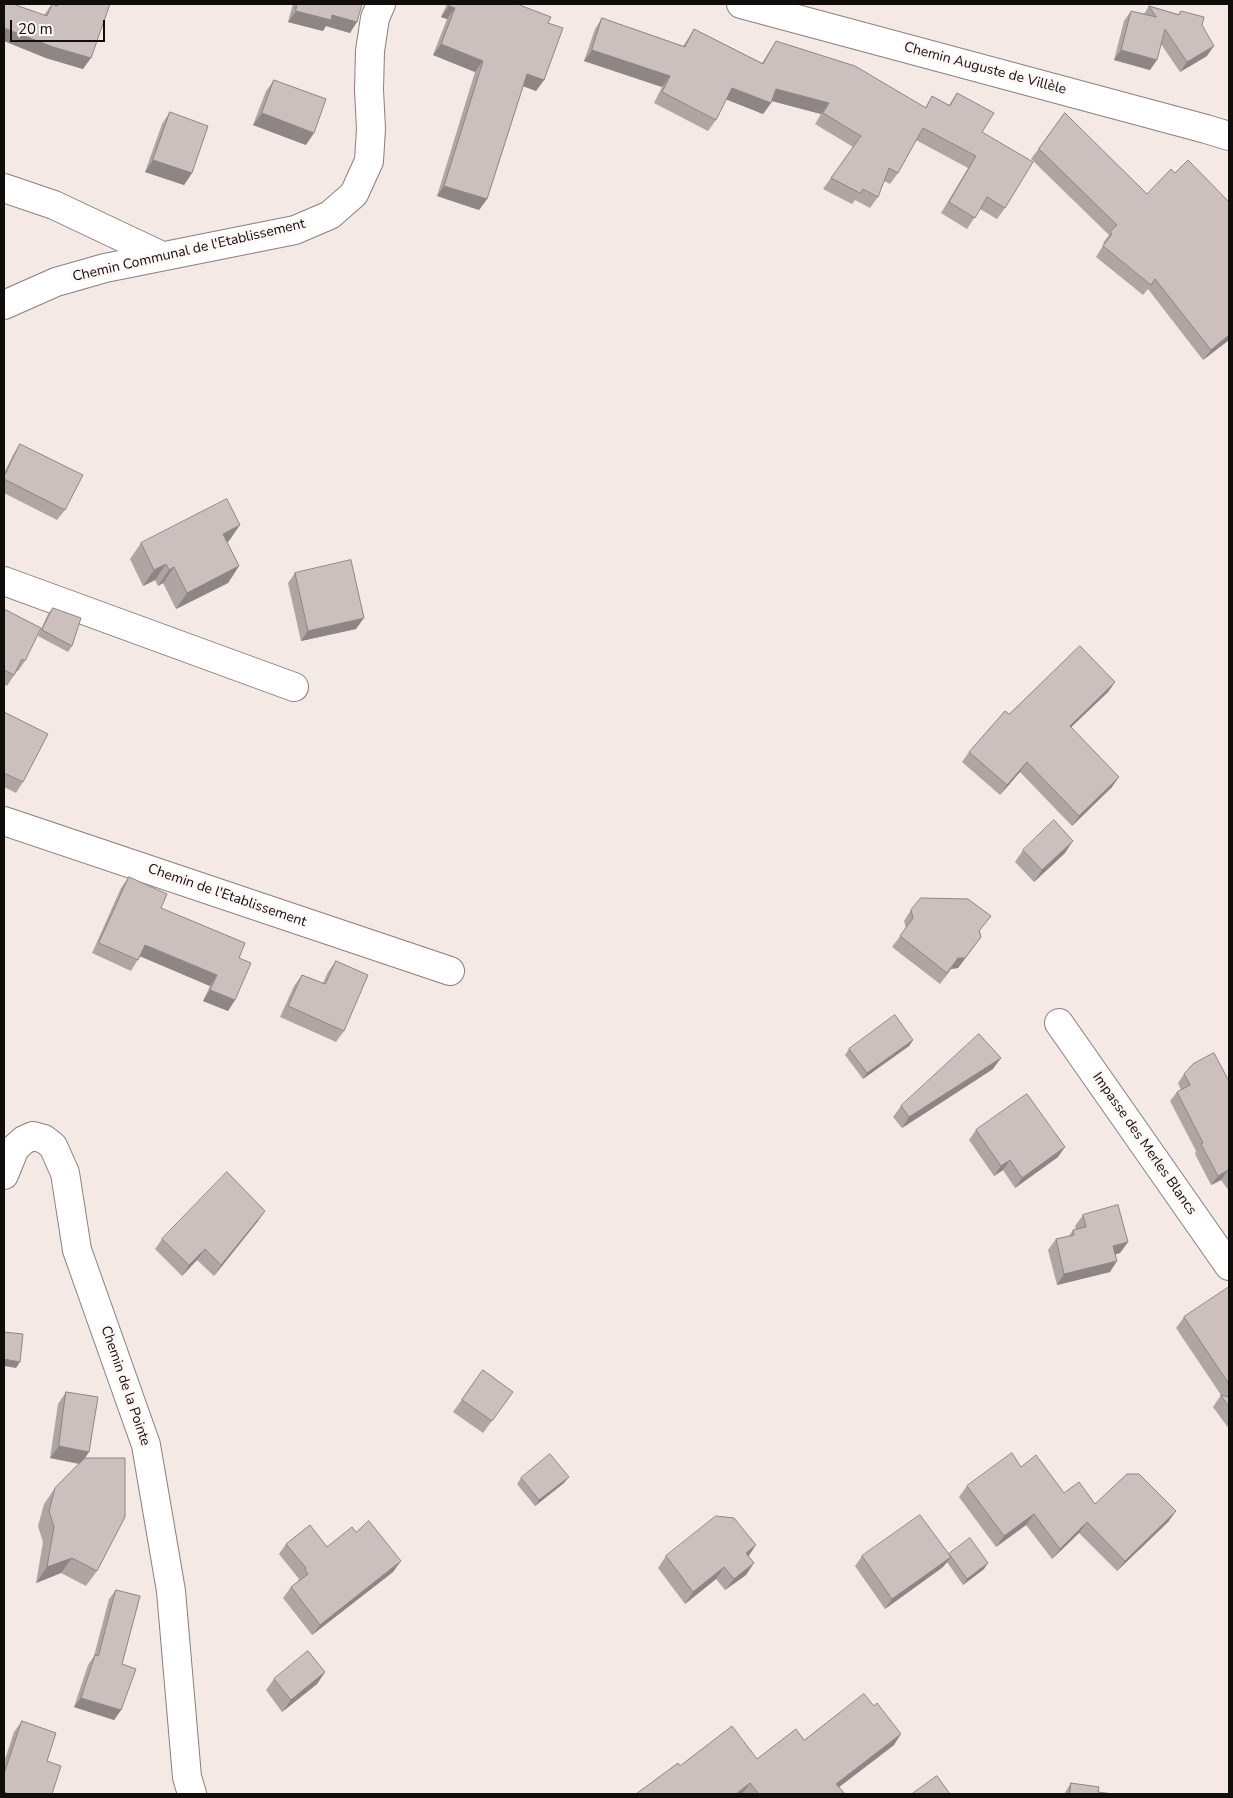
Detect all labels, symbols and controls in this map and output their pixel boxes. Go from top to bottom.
scale bar [12,10,108,42]
text: 20 m [18,19,53,39]
street label: Chemin Auguste de Villèle [902,39,1068,99]
street label: Chemin Communal de l'Etablissement [71,216,307,286]
street label: Chemin de l'Etablissement [145,861,309,931]
street label: Impasse des Merles Blancs [1088,1070,1200,1218]
street label: Chemin de la Pointe [97,1324,153,1448]

